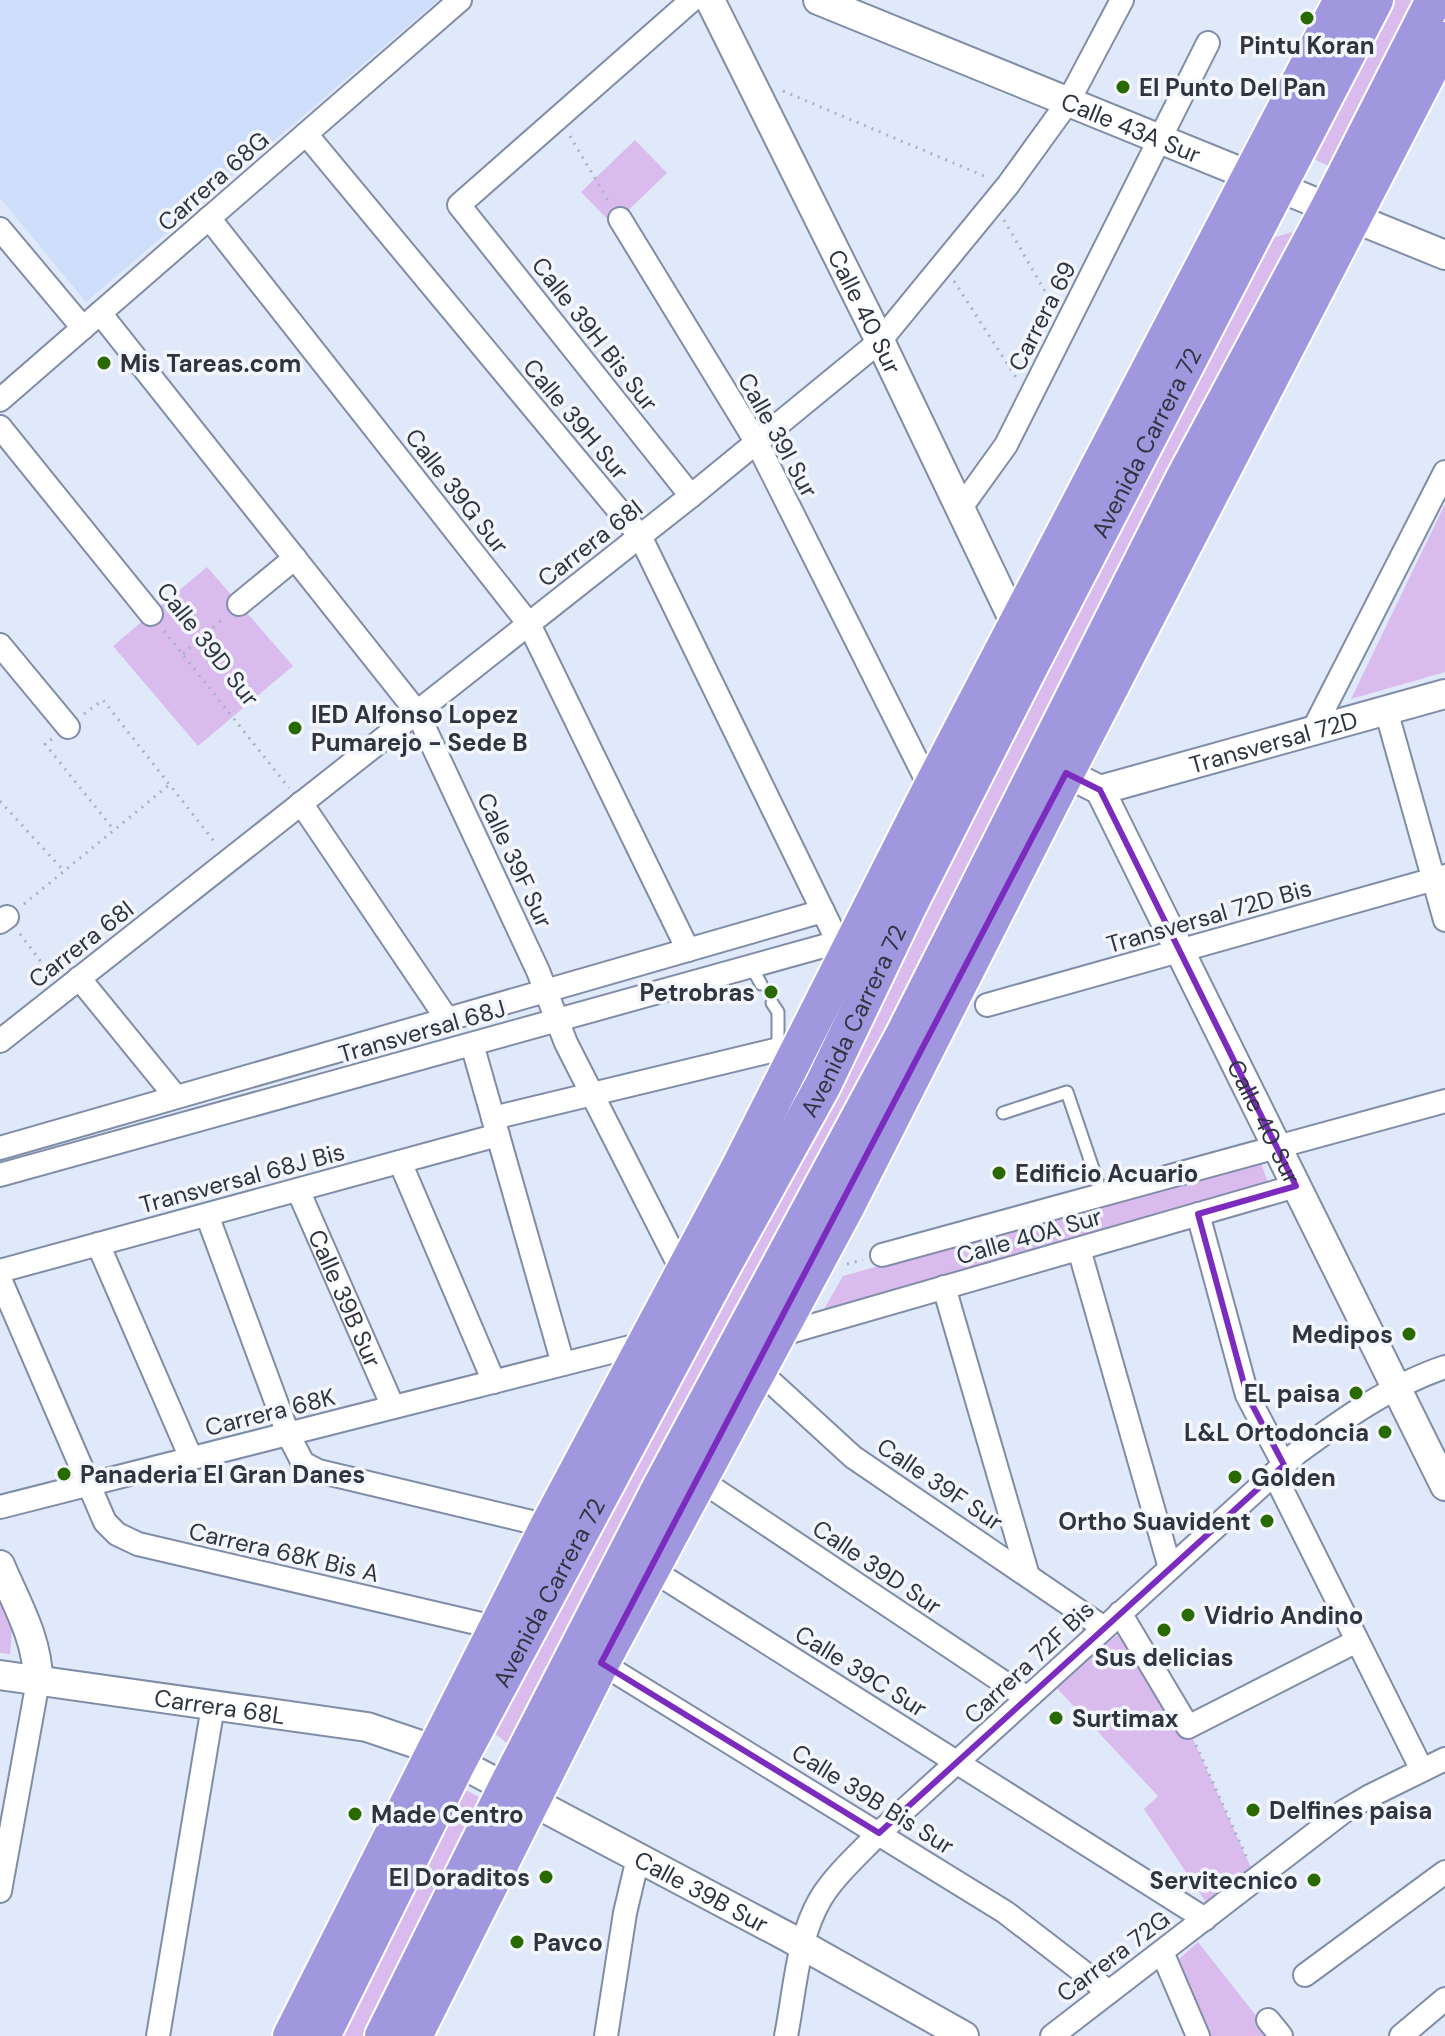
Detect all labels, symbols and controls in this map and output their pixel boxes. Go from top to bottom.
marker: Pintu Koran [1298,9,1316,27]
place label: Pintu Koran [1240,30,1374,61]
place label: El Punto Del Pan [1139,72,1326,103]
marker: El Punto Del Pan [1114,78,1132,96]
street label: Calle 43A Sur [1057,85,1205,170]
street label: Carrera 68G [151,124,275,238]
street label: Calle 40 Sur [821,244,909,379]
street label: Calle 39H Bis Sur [525,251,665,418]
street label: Carrera 69 [1001,256,1083,376]
street label: Avenida Carrera 72 [1084,342,1208,543]
place label: Mis Tareas.com [120,348,301,379]
street label: Calle 39H Sur [516,352,636,486]
marker: Mis Tareas.com [95,354,113,372]
street label: Calle 39I Sur [731,367,825,503]
street label: Calle 39G Sur [398,422,516,560]
street label: Carrera 68I [531,492,649,594]
street label: Calle 39D Sur [150,576,266,712]
place label: IED Alfonso Lopez Pumarejo - Sede B [311,699,528,758]
street label: Transversal 72D [1186,704,1361,780]
marker: IED Alfonso Lopez Pumarejo - Sede B [286,719,304,737]
street label: Calle 39F Sur [470,788,560,933]
street label: Transversal 72D Bis [1103,872,1315,960]
street label: Carrera 68I [22,893,140,995]
street label: Avenida Carrera 72 [793,919,913,1122]
place label: Petrobras [640,977,755,1008]
marker: Petrobras [762,983,780,1001]
street label: Transversal 68J [335,992,509,1070]
street label: Calle 40 Sur [1220,1054,1308,1189]
street label: Transversal 68J Bis [136,1136,348,1220]
place label: Edificio Acuario [1015,1158,1198,1189]
marker: Edificio Acuario [990,1164,1008,1182]
street label: Calle 40A Sur [953,1200,1105,1272]
street label: Calle 39B Sur [302,1225,389,1372]
place label: Medipos [1292,1319,1393,1350]
marker: Medipos [1400,1325,1418,1343]
place label: EL paisa [1244,1378,1340,1409]
street label: Carrera 68K [202,1381,338,1443]
marker: EL paisa [1347,1384,1365,1402]
place label: L&L Ortodoncia [1184,1417,1369,1448]
marker: L&L Ortodoncia [1376,1423,1394,1441]
street label: Calle 39F Sur [871,1431,1009,1538]
place label: Panaderia El Gran Danes [80,1459,365,1490]
place label: Golden [1251,1462,1336,1493]
marker: Panaderia El Gran Danes [55,1465,73,1483]
marker: Golden [1226,1468,1244,1486]
street label: Avenida Carrera 72 [485,1493,612,1693]
place label: Ortho Suavident [1058,1506,1251,1537]
street label: Calle 39D Sur [807,1512,948,1622]
marker: Ortho Suavident [1258,1512,1276,1530]
street label: Carrera 68K Bis A [186,1515,382,1589]
street label: Carrera 72F Bis [957,1594,1101,1730]
place label: Vidrio Andino [1204,1600,1363,1631]
marker: Vidrio Andino [1179,1606,1197,1624]
street label: Calle 39C Sur [789,1618,933,1724]
marker: Sus delicias [1155,1621,1173,1639]
place label: Sus delicias [1095,1642,1233,1673]
street label: Carrera 68L [152,1682,287,1731]
place label: Surtimax [1072,1703,1179,1734]
marker: Surtimax [1047,1709,1065,1727]
street label: Calle 39B Bis Sur [786,1737,960,1861]
place label: Delfines paisa [1269,1795,1432,1826]
place label: Made Centro [371,1799,524,1830]
marker: Delfines paisa [1244,1801,1262,1819]
marker: Made Centro [346,1805,364,1823]
street label: Calle 39B Sur [629,1843,774,1939]
place label: El Doraditos [389,1862,530,1893]
place label: Servitecnico [1149,1865,1298,1896]
marker: El Doraditos [537,1868,555,1886]
marker: Servitecnico [1305,1871,1323,1889]
street label: Carrera 72G [1050,1903,1176,2009]
place label: Pavco [533,1927,603,1958]
marker: Pavco [508,1933,526,1951]

